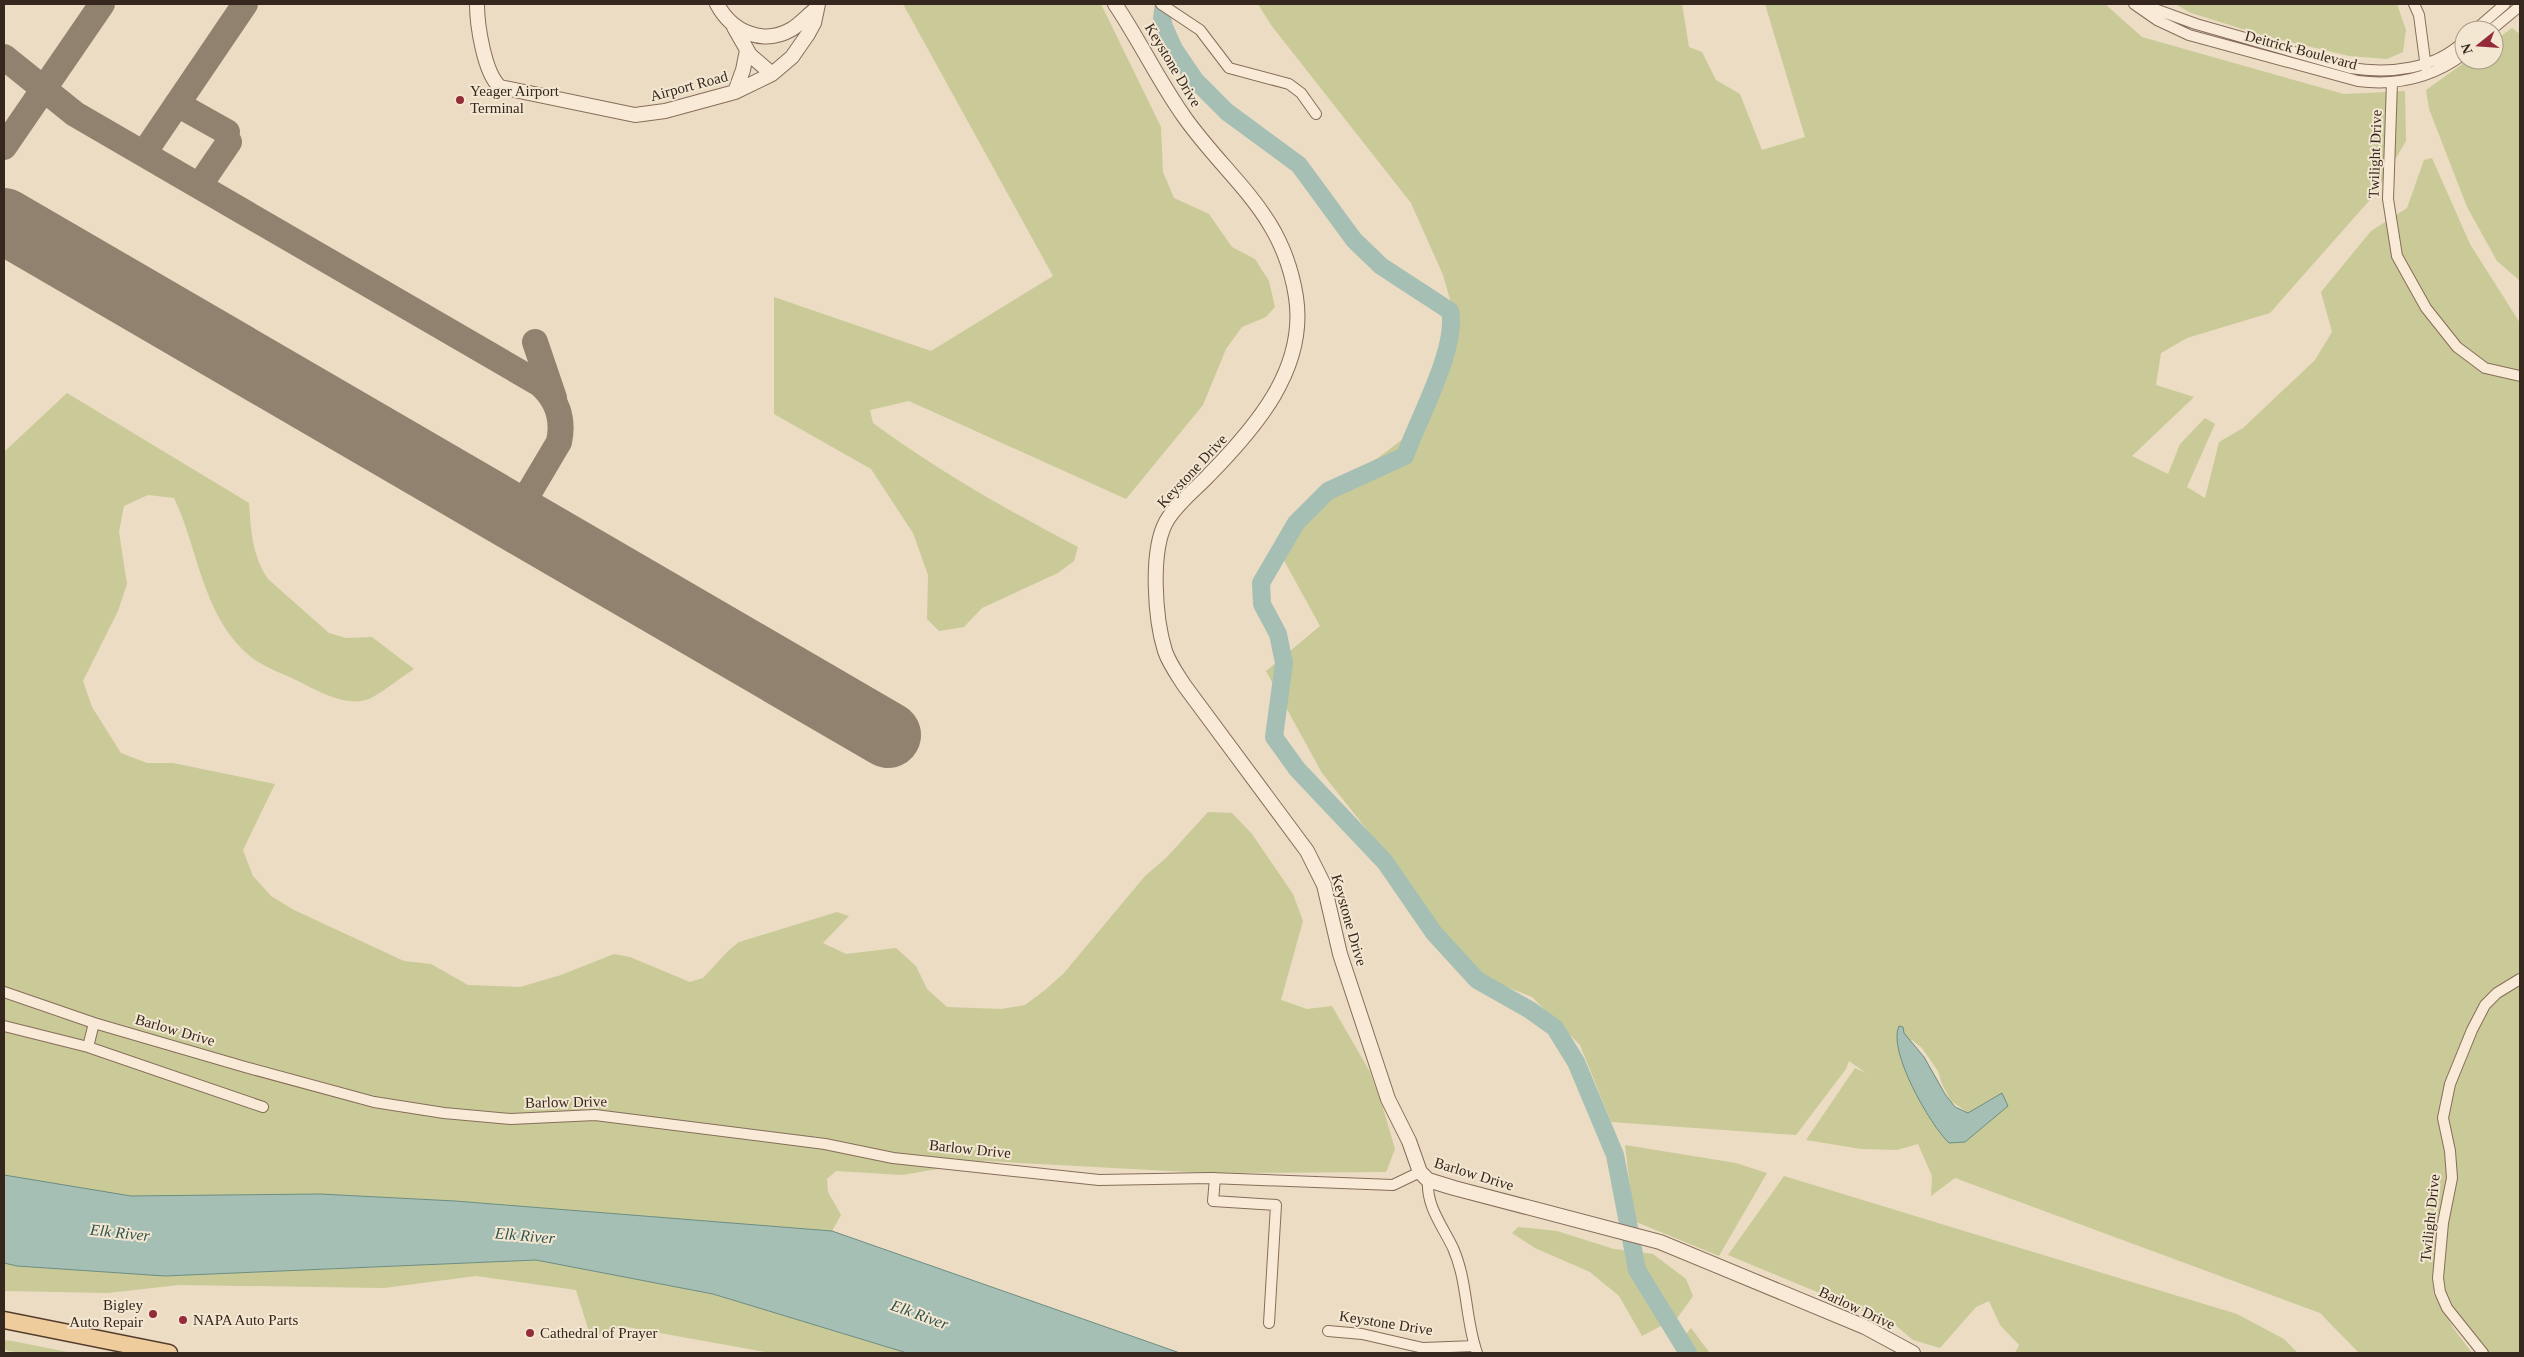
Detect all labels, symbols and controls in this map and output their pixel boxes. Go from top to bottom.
street label: Keystone Drive [1142,20,1204,110]
north arrow [2454,20,2504,70]
street label: Deitrick Boulevard [2243,27,2359,73]
text: N [2458,42,2476,56]
street label: Airport Road [648,68,730,104]
place label: Yeager Airport Terminal [470,83,560,116]
marker: Yeager Airport Terminal [454,94,466,106]
street label: Twilight Drive [2365,109,2385,199]
street label: Keystone Drive [1154,431,1230,511]
street label: Keystone Drive [1328,872,1370,968]
street label: Barlow Drive [133,1011,217,1049]
street label: Barlow Drive [525,1093,608,1111]
street label: Barlow Drive [928,1137,1012,1161]
street label: Barlow Drive [1432,1154,1516,1194]
street label: Twilight Drive [2417,1173,2443,1263]
water label: Elk River [88,1221,151,1244]
water label: Elk River [493,1224,556,1247]
street label: Barlow Drive [1816,1283,1898,1333]
water label: Elk River [888,1296,952,1333]
place label: Bigley Auto Repair [69,1297,143,1330]
marker: Bigley Auto Repair [147,1308,159,1320]
street label: Keystone Drive [1338,1308,1434,1338]
place label: NAPA Auto Parts [193,1312,298,1328]
marker: NAPA Auto Parts [177,1314,189,1326]
place label: Cathedral of Prayer [540,1325,657,1341]
marker: Cathedral of Prayer [524,1327,536,1339]

